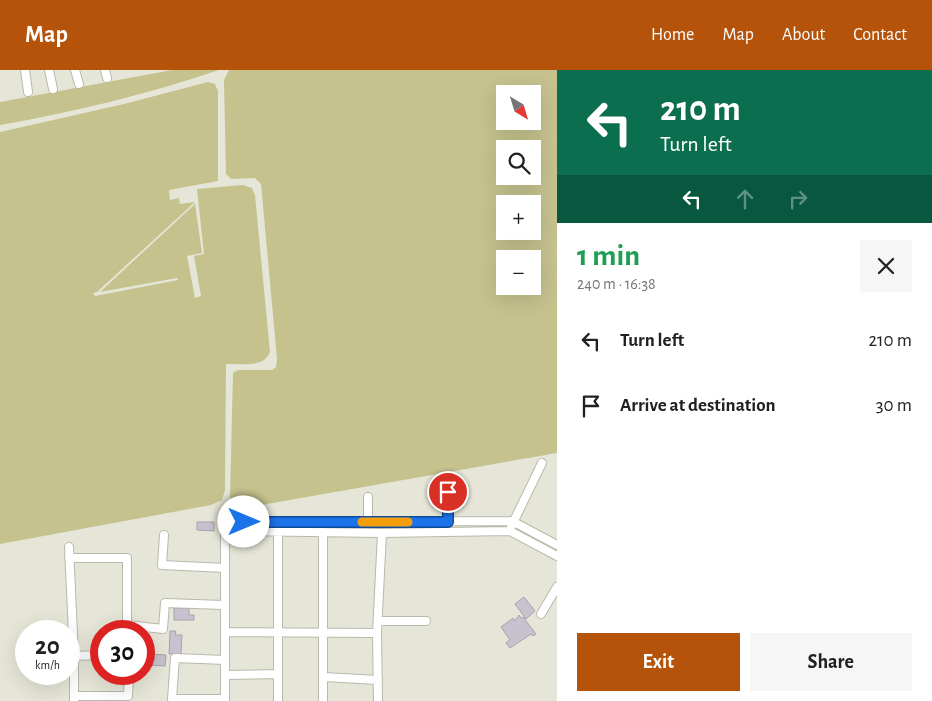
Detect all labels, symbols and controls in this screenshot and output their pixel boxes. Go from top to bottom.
text: Map [25,23,68,47]
text: Home [651,26,694,44]
text: Map [722,26,754,44]
text: About [782,26,825,44]
text: Contact [853,26,907,44]
north arrow [496,85,541,130]
map controls [496,85,541,295]
icon: left [577,90,642,155]
text: 210 m [660,92,741,127]
text: Turn left [660,133,732,155]
button: search [496,140,541,185]
icon: left [678,185,706,213]
icon: ahead [731,185,759,213]
icon: right [784,185,812,213]
button: + [496,195,541,240]
button: close [860,240,912,292]
text: 1 min [577,241,640,271]
button: − [496,250,541,295]
text: 240 m · 16:38 [577,276,656,292]
icon: left [577,327,605,355]
text: Turn left [620,331,684,350]
text: 210 m [868,331,912,350]
icon: arrive [577,392,605,420]
text: Arrive at destination [620,396,776,415]
text: 30 m [876,396,912,415]
pin [427,471,469,513]
icon: arrive [434,478,462,506]
position arrow [217,495,269,547]
speed limit sign: 30 [90,620,155,685]
button: Exit [577,633,740,691]
button: Share [750,633,912,691]
text: 20 [35,634,60,659]
text: km/h [35,659,60,671]

